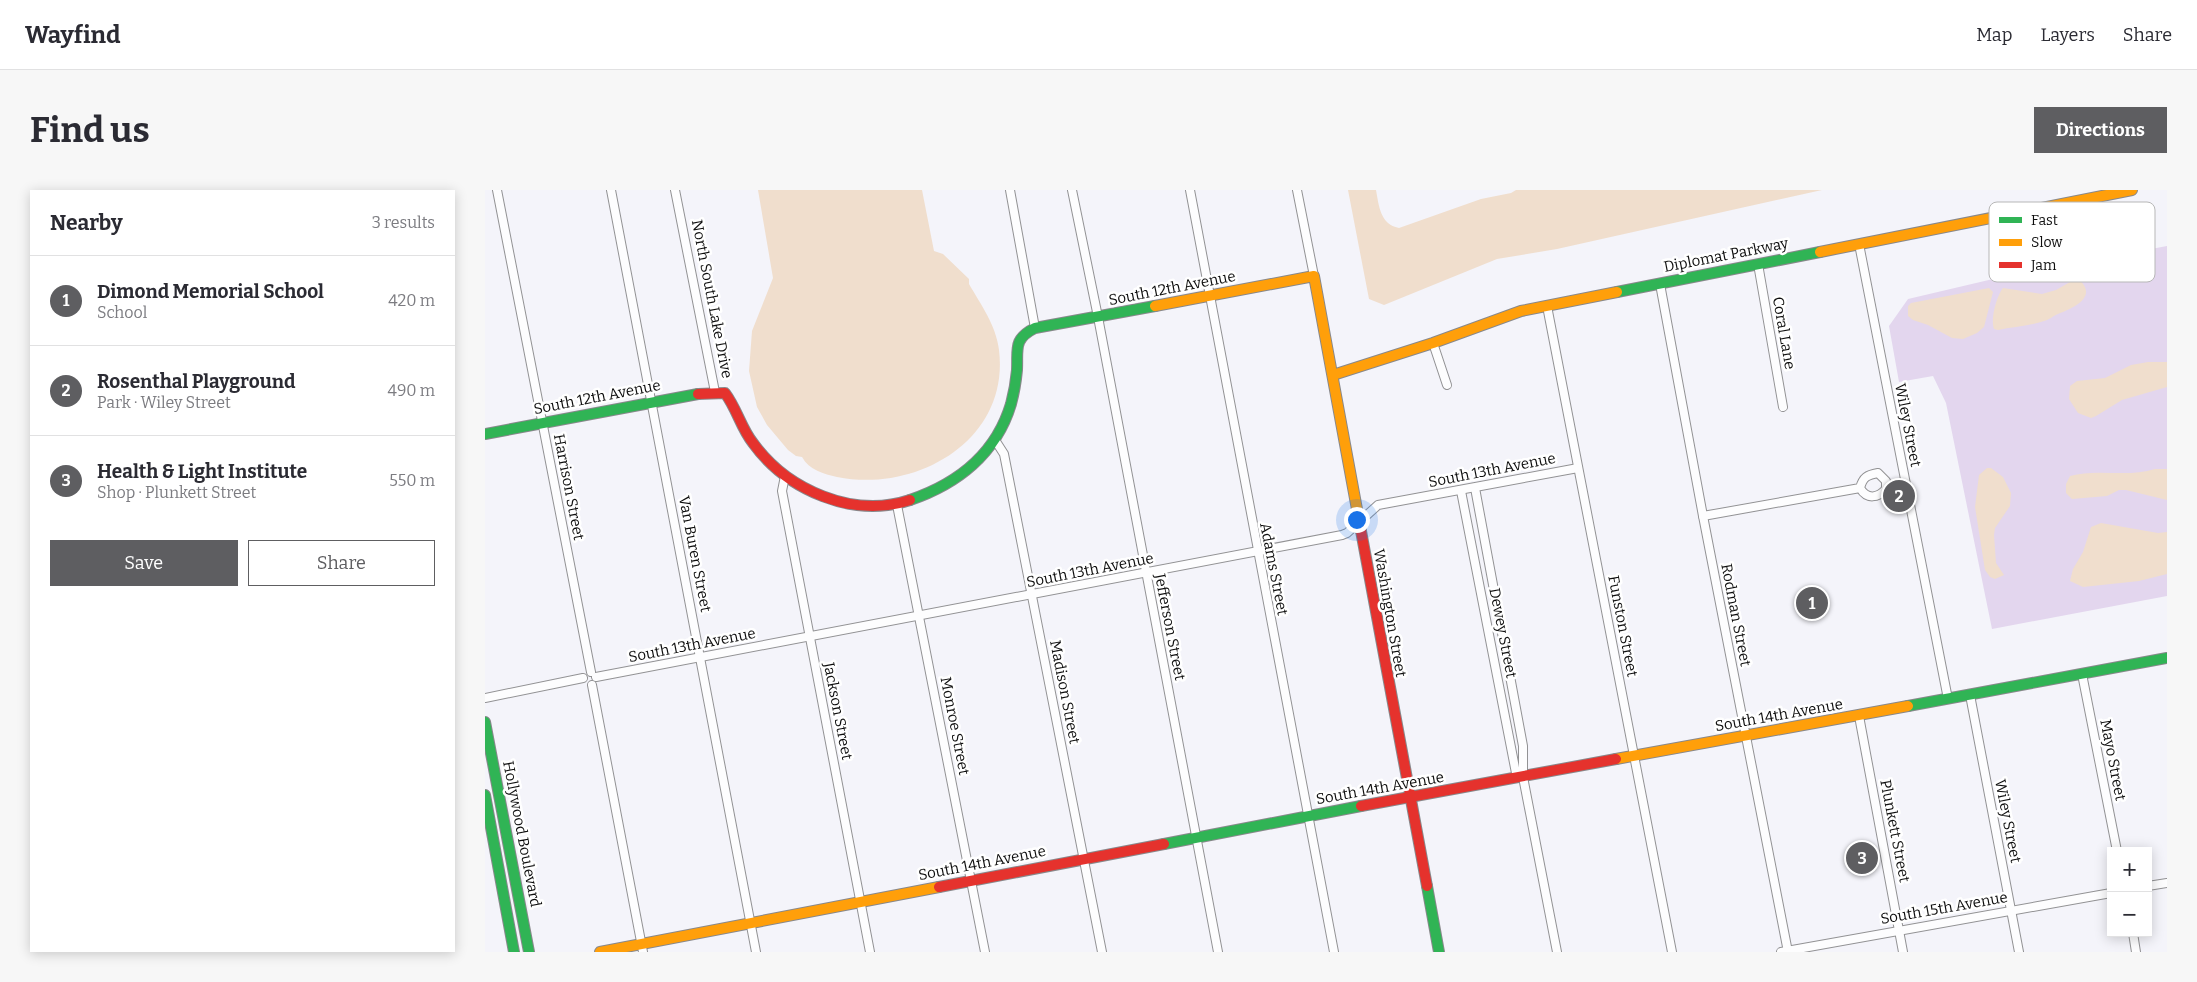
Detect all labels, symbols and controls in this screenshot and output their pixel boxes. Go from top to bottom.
text: Wayfind [25,21,121,49]
text: Map [1976,24,2012,46]
text: Layers [2040,24,2095,46]
text: Share [2123,24,2172,46]
button: Directions [2034,107,2167,153]
text: Find us [30,109,150,151]
legend [1989,202,2155,282]
text: Nearby [50,210,123,236]
text: Fast [2031,212,2058,229]
text: 3 results [372,213,435,232]
street label: North South Lake Drive [688,218,736,380]
street label: Diplomat Parkway [1662,234,1790,276]
text: Slow [2031,234,2063,251]
text: Jam [2030,257,2057,274]
street label: South 12th Avenue [1107,267,1237,309]
text: Dimond Memorial School [97,280,324,303]
text: 1 [63,291,69,310]
text: 420 m [388,291,435,310]
street label: Coral Lane [1769,295,1799,371]
text: School [97,303,147,322]
text: Rosenthal Playground [97,370,295,393]
street label: South 12th Avenue [532,376,662,418]
text: 2 [61,381,71,400]
text: 490 m [388,381,435,400]
street label: Wiley Street [1891,382,1925,469]
text: Park · Wiley Street [97,393,231,412]
street label: Harrison Street [550,432,588,542]
street label: South 13th Avenue [1427,449,1557,491]
text: Health & Light Institute [97,460,307,483]
text: 3 [61,471,71,490]
text: 550 m [389,471,435,490]
pin: 2 [1883,477,1915,515]
text: Shop · Plunkett Street [97,483,256,502]
street label: Van Buren Street [675,494,715,614]
your location [1344,507,1370,533]
street label: Adams Street [1256,521,1292,617]
button: Save [50,540,238,586]
button: Share [248,540,435,586]
street label: Washington Street [1370,548,1410,679]
street label: South 13th Avenue [1025,549,1155,591]
street label: Rodman Street [1717,562,1755,669]
street label: Jefferson Street [1151,571,1189,682]
street label: Funston Street [1604,574,1642,679]
pin: 1 [1796,584,1828,622]
street label: Dewey Street [1485,586,1521,680]
street label: South 13th Avenue [627,624,757,666]
street label: Madison Street [1046,639,1084,746]
street label: Jackson Street [820,660,856,762]
street label: Monroe Street [937,675,973,777]
street label: South 14th Avenue [1714,695,1844,735]
street label: Mayo Street [2096,718,2130,803]
street label: Hollywood Boulevard [499,759,545,909]
street label: South 14th Avenue [1315,768,1445,808]
street label: Plunkett Street [1876,778,1914,884]
street label: Wiley Street [1991,778,2025,865]
pin: 3 [1846,839,1878,877]
street label: South 14th Avenue [917,842,1047,884]
map controls [2107,847,2152,937]
button: + [2107,847,2152,892]
street label: South 15th Avenue [1879,888,2009,928]
button: − [2107,892,2152,937]

